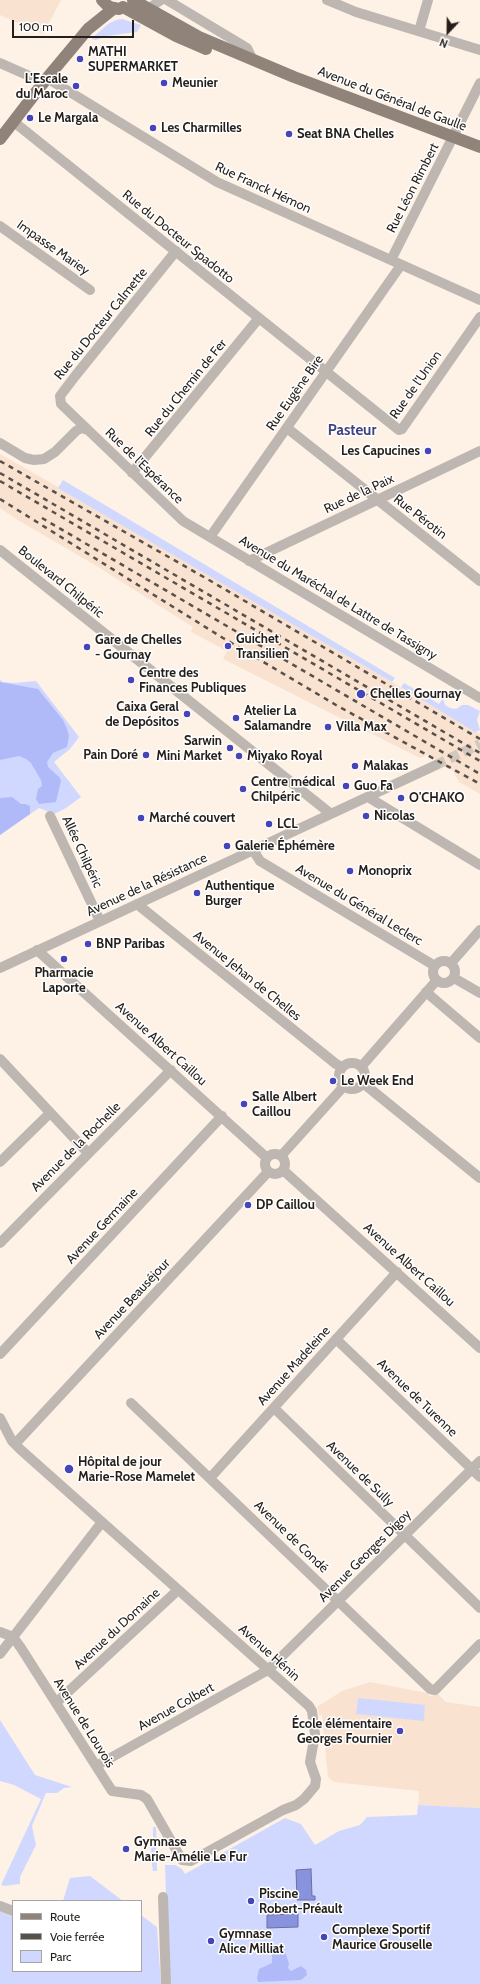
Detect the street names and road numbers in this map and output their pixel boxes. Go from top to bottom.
street label: Avenue du Général de Gaulle [315,63,469,135]
street label: Rue Léon Rimbert [384,140,442,236]
street label: Rue Franck Hémon [213,159,313,217]
street label: Rue du Docteur Spadotto [119,187,237,287]
street label: Impasse Mariey [14,217,92,279]
street label: Rue du Docteur Calmette [51,265,151,383]
street label: Rue du Chemin de Fer [142,336,230,440]
street label: Rue de l'Union [387,348,445,422]
street label: Rue Eugène Bire [263,352,327,434]
street label: Rue de l'Espérance [102,425,186,507]
street label: Rue de la Paix [321,471,397,517]
street label: Rue Pérotin [390,491,450,543]
street label: Avenue du Maréchal de Lattre de Tassigny [236,533,440,663]
street label: Boulevard Chilpéric [15,543,107,621]
street label: Allée Chilpéric [58,813,106,891]
street label: Avenue de la Résistance [84,850,210,920]
street label: Avenue du Général Leclerc [293,861,425,949]
street label: Avenue Jehan de Chelles [190,928,304,1024]
street label: Avenue Albert Caillou [112,999,210,1089]
street label: Avenue de la Rochelle [28,1099,124,1195]
street label: Avenue Germaine [63,1185,141,1267]
street label: Avenue Albert Caillou [360,1220,458,1310]
street label: Avenue Beauséjour [91,1255,173,1343]
street label: Avenue Madeleine [254,1323,334,1409]
street label: Avenue de Turenne [374,1356,460,1440]
street label: Avenue de Sully [323,1438,397,1510]
street label: Avenue de Condé [251,1498,331,1576]
street label: Avenue Georges Digoy [316,1507,414,1605]
street label: Avenue du Domaine [71,1585,163,1673]
street label: Avenue Hénin [235,1621,303,1685]
street label: Avenue de Louvois [50,1675,118,1771]
street label: Avenue Colbert [135,1680,217,1734]

